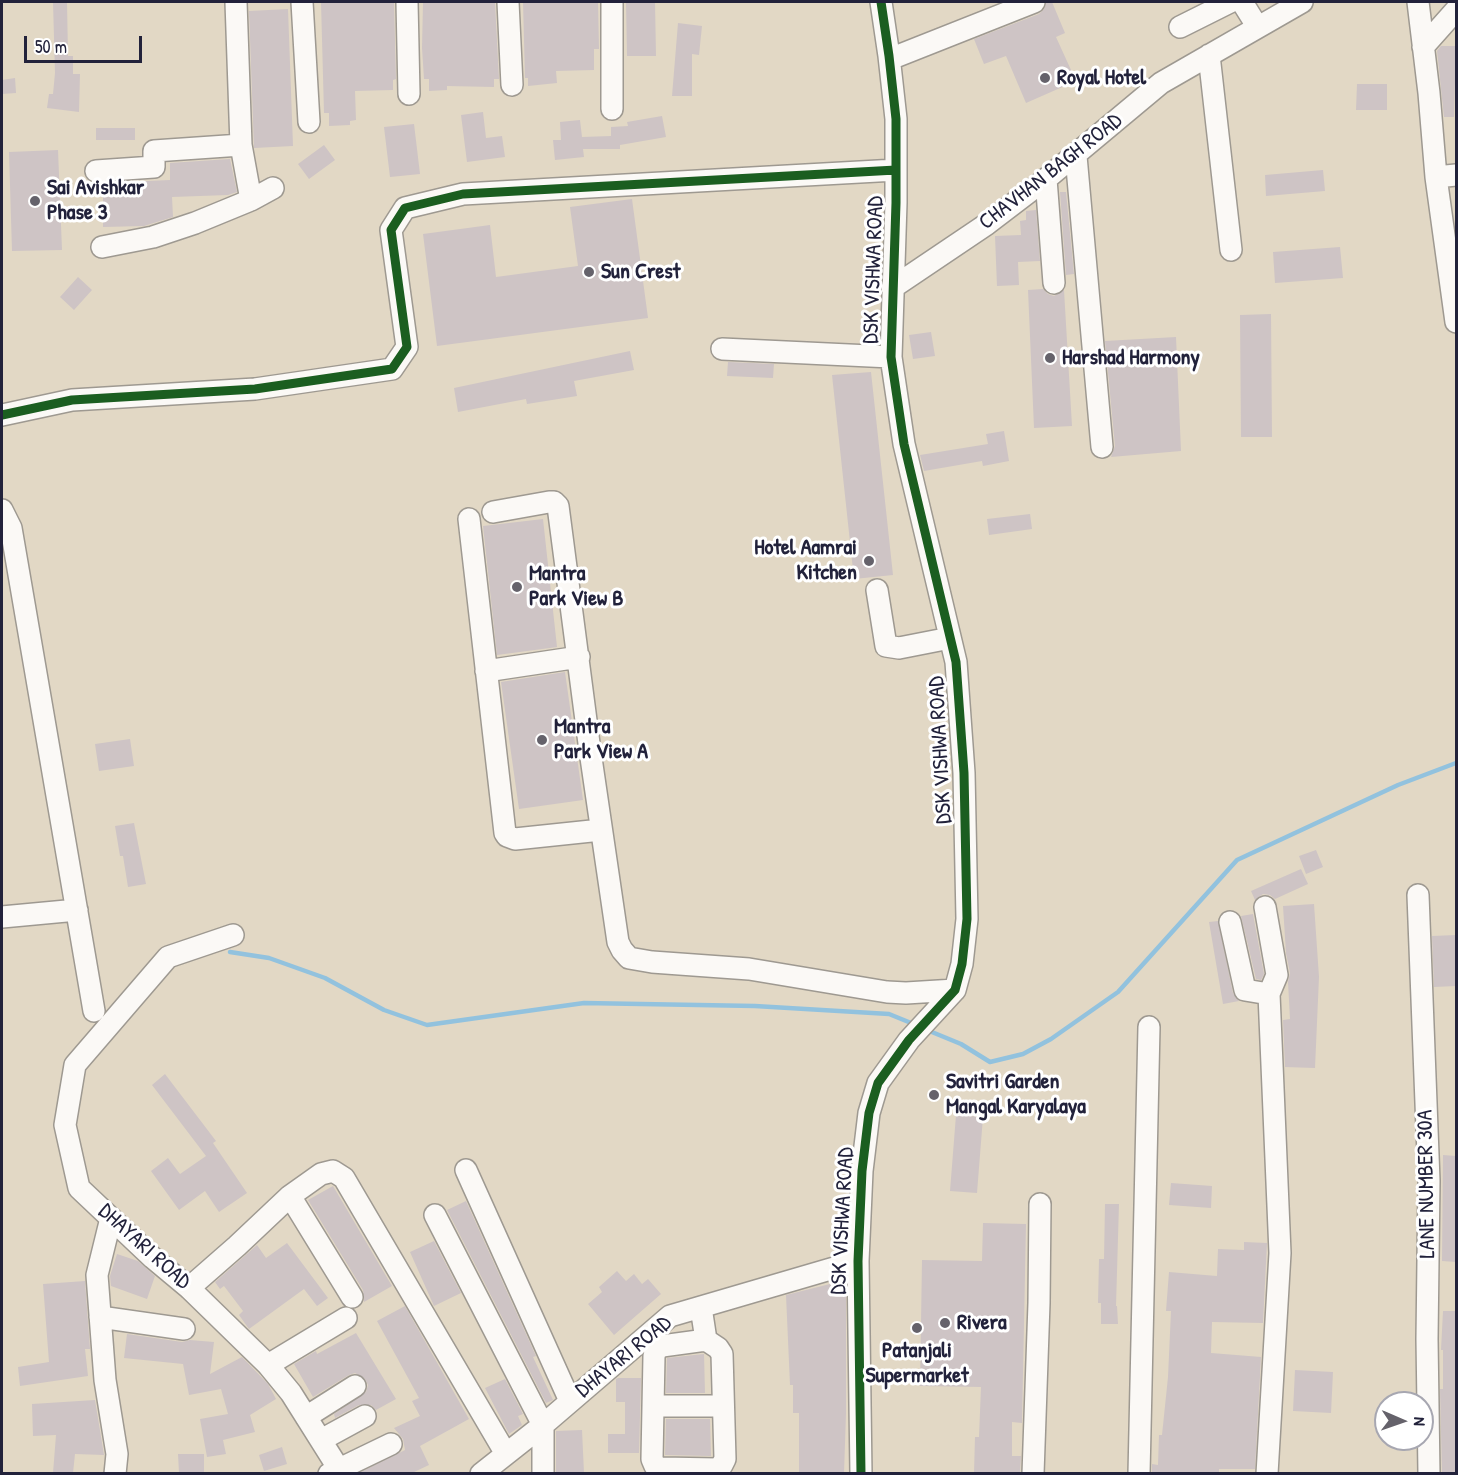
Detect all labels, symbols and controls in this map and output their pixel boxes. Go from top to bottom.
scale bar [27,24,146,62]
text: 50 m [35,34,67,59]
place label: Royal Hotel [1057,65,1146,91]
marker: Royal Hotel [1038,71,1052,85]
street label: CHAVHAN BAGH ROAD [974,108,1128,236]
place label: Sai Avishkar Phase 3 [47,175,144,226]
marker: Sai Avishkar Phase 3 [28,194,42,208]
street label: DSK VISHWA ROAD [858,196,890,344]
place label: Sun Crest [601,259,680,285]
marker: Sun Crest [582,265,596,279]
place label: Harshad Harmony [1062,345,1200,371]
marker: Harshad Harmony [1043,351,1057,365]
place label: Hotel Aamrai Kitchen [754,535,857,586]
marker: Hotel Aamrai Kitchen [862,554,876,568]
place label: Mantra Park View B [529,561,623,612]
marker: Mantra Park View B [510,580,524,594]
street label: DSK VISHWA ROAD [924,676,958,824]
place label: Mantra Park View A [554,714,648,766]
marker: Mantra Park View A [535,733,549,747]
place label: Savitri Garden Mangal Karyalaya [946,1069,1086,1120]
marker: Savitri Garden Mangal Karyalaya [927,1088,941,1102]
street label: LANE NUMBER 30A [1413,1109,1441,1259]
street label: DSK VISHWA ROAD [826,1147,860,1295]
street label: DHAYARI ROAD [92,1199,196,1295]
street label: DHAYARI ROAD [571,1310,677,1404]
place label: Rivera [957,1310,1007,1336]
marker: Rivera [938,1316,952,1330]
marker: Patanjali Supermarket [910,1321,924,1335]
place label: Patanjali Supermarket [865,1338,969,1390]
north arrow [1374,1391,1434,1451]
text: N [1409,1417,1431,1426]

